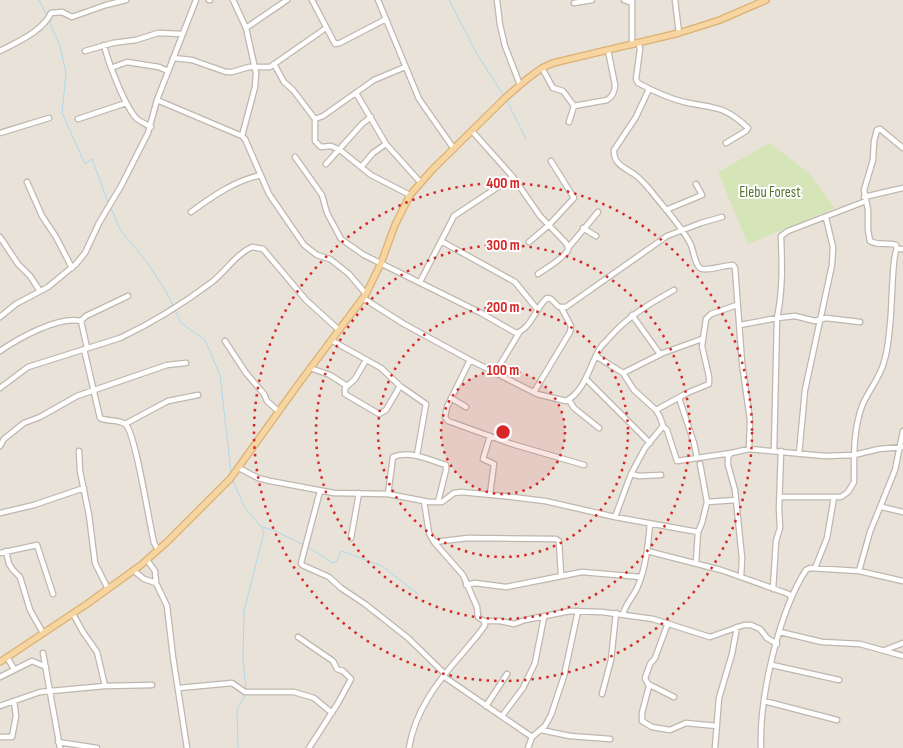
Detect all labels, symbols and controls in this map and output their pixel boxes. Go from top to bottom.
text: 400 m [486,174,520,193]
park label: Elebu Forest [739,183,801,202]
text: 300 m [486,236,520,255]
text: 200 m [486,298,520,317]
text: 100 m [487,361,519,380]
centre of rings [494,423,512,441]

